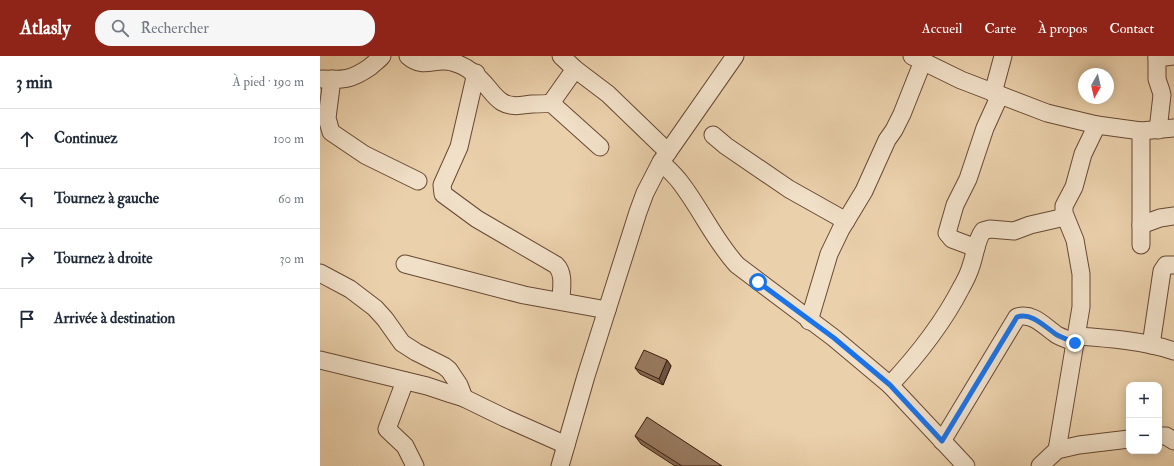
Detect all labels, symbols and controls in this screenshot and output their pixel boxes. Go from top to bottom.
search box [95,10,375,46]
text: Atlasly [20,16,71,40]
icon: search [109,17,131,39]
text: Rechercher [141,19,209,38]
text: Accueil [922,20,962,37]
text: Carte [984,20,1016,37]
text: À propos [1038,20,1087,37]
text: Contact [1109,20,1154,37]
north arrow [1078,68,1114,104]
text: 3 min [16,72,53,93]
text: À pied · 190 m [233,74,304,90]
icon: ahead [16,128,38,150]
text: Continuez [54,129,118,148]
text: 100 m [273,131,304,147]
icon: left [16,188,38,210]
text: Tournez à gauche [54,189,159,208]
text: 60 m [278,191,304,207]
icon: right [16,248,38,270]
text: Tournez à droite [54,249,153,268]
text: 30 m [280,251,304,267]
route start [749,273,767,291]
icon: arrive [16,308,38,330]
text: Arrivée à destination [54,309,175,328]
route end [1066,334,1084,352]
map controls [1126,382,1162,454]
button: + [1126,382,1162,418]
button: − [1126,418,1162,454]

